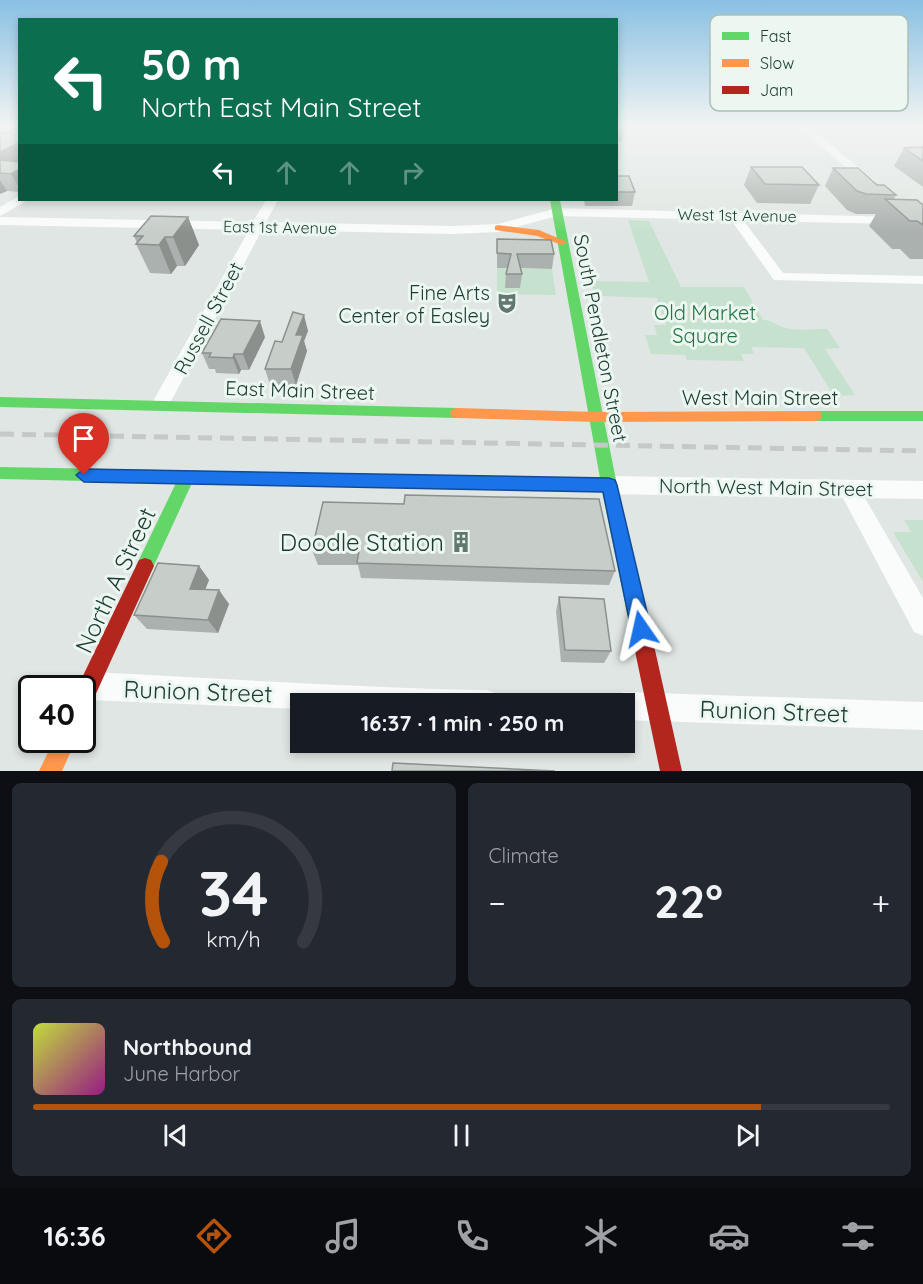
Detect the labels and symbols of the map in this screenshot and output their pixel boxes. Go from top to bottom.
legend [710,15,908,111]
text: Fast [760,26,791,46]
text: Slow [760,53,794,73]
text: Jam [760,80,793,100]
street label: West 1st Avenue [677,204,797,226]
street label: East 1st Avenue [223,216,337,238]
street label: South Pendleton Street [569,232,633,444]
street label: Russell Street [168,257,248,379]
place label: Fine Arts Center of Easley [338,280,490,328]
theatre icon: Fine Arts Center of Easley [495,291,519,315]
park label: Old Market Square [654,300,756,348]
street label: East Main Street [225,375,375,405]
street label: West Main Street [682,385,838,410]
pin [58,413,109,475]
street label: North West Main Street [659,473,874,501]
street label: North A Street [68,502,162,658]
place label: Doodle Station [280,527,444,557]
building icon: Doodle Station [449,530,473,554]
position arrow [609,597,673,661]
street label: Runion Street [123,673,273,709]
speed limit sign: 40 [18,675,96,753]
street label: Runion Street [699,693,849,729]

